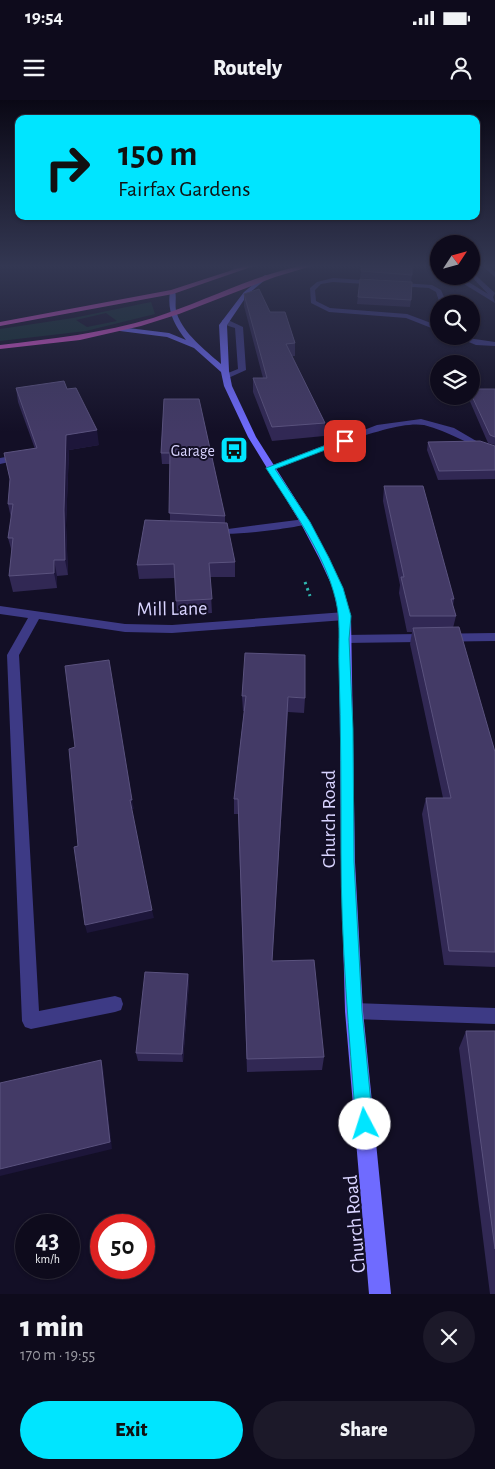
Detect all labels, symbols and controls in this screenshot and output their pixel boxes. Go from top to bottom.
text: 19:54 [25,8,63,27]
icon: menu [20,54,48,82]
icon: person [447,54,475,82]
text: Routely [213,57,282,79]
icon: right [35,135,100,200]
text: 150 m [118,137,198,172]
text: Fairfax Gardens [118,178,250,200]
north arrow [430,235,480,285]
map controls [430,235,480,405]
button: search [430,295,480,345]
button: layers [430,355,480,405]
pin [324,420,366,462]
icon: arrive [331,427,359,455]
bus stop icon: Garage [219,435,249,465]
place label: Garage [171,443,215,459]
street label: Mill Lane [136,598,208,620]
street label: Church Road [319,770,339,868]
position arrow [338,1097,390,1149]
street label: Church Road [341,1174,369,1274]
speed limit sign: 50 [90,1214,155,1279]
text: 43 [36,1228,59,1253]
text: km/h [35,1253,60,1265]
button: close [423,1311,475,1363]
text: 1 min [20,1312,84,1342]
text: 170 m · 19:55 [20,1347,95,1363]
button: Exit [20,1401,243,1459]
button: Share [253,1401,475,1459]

